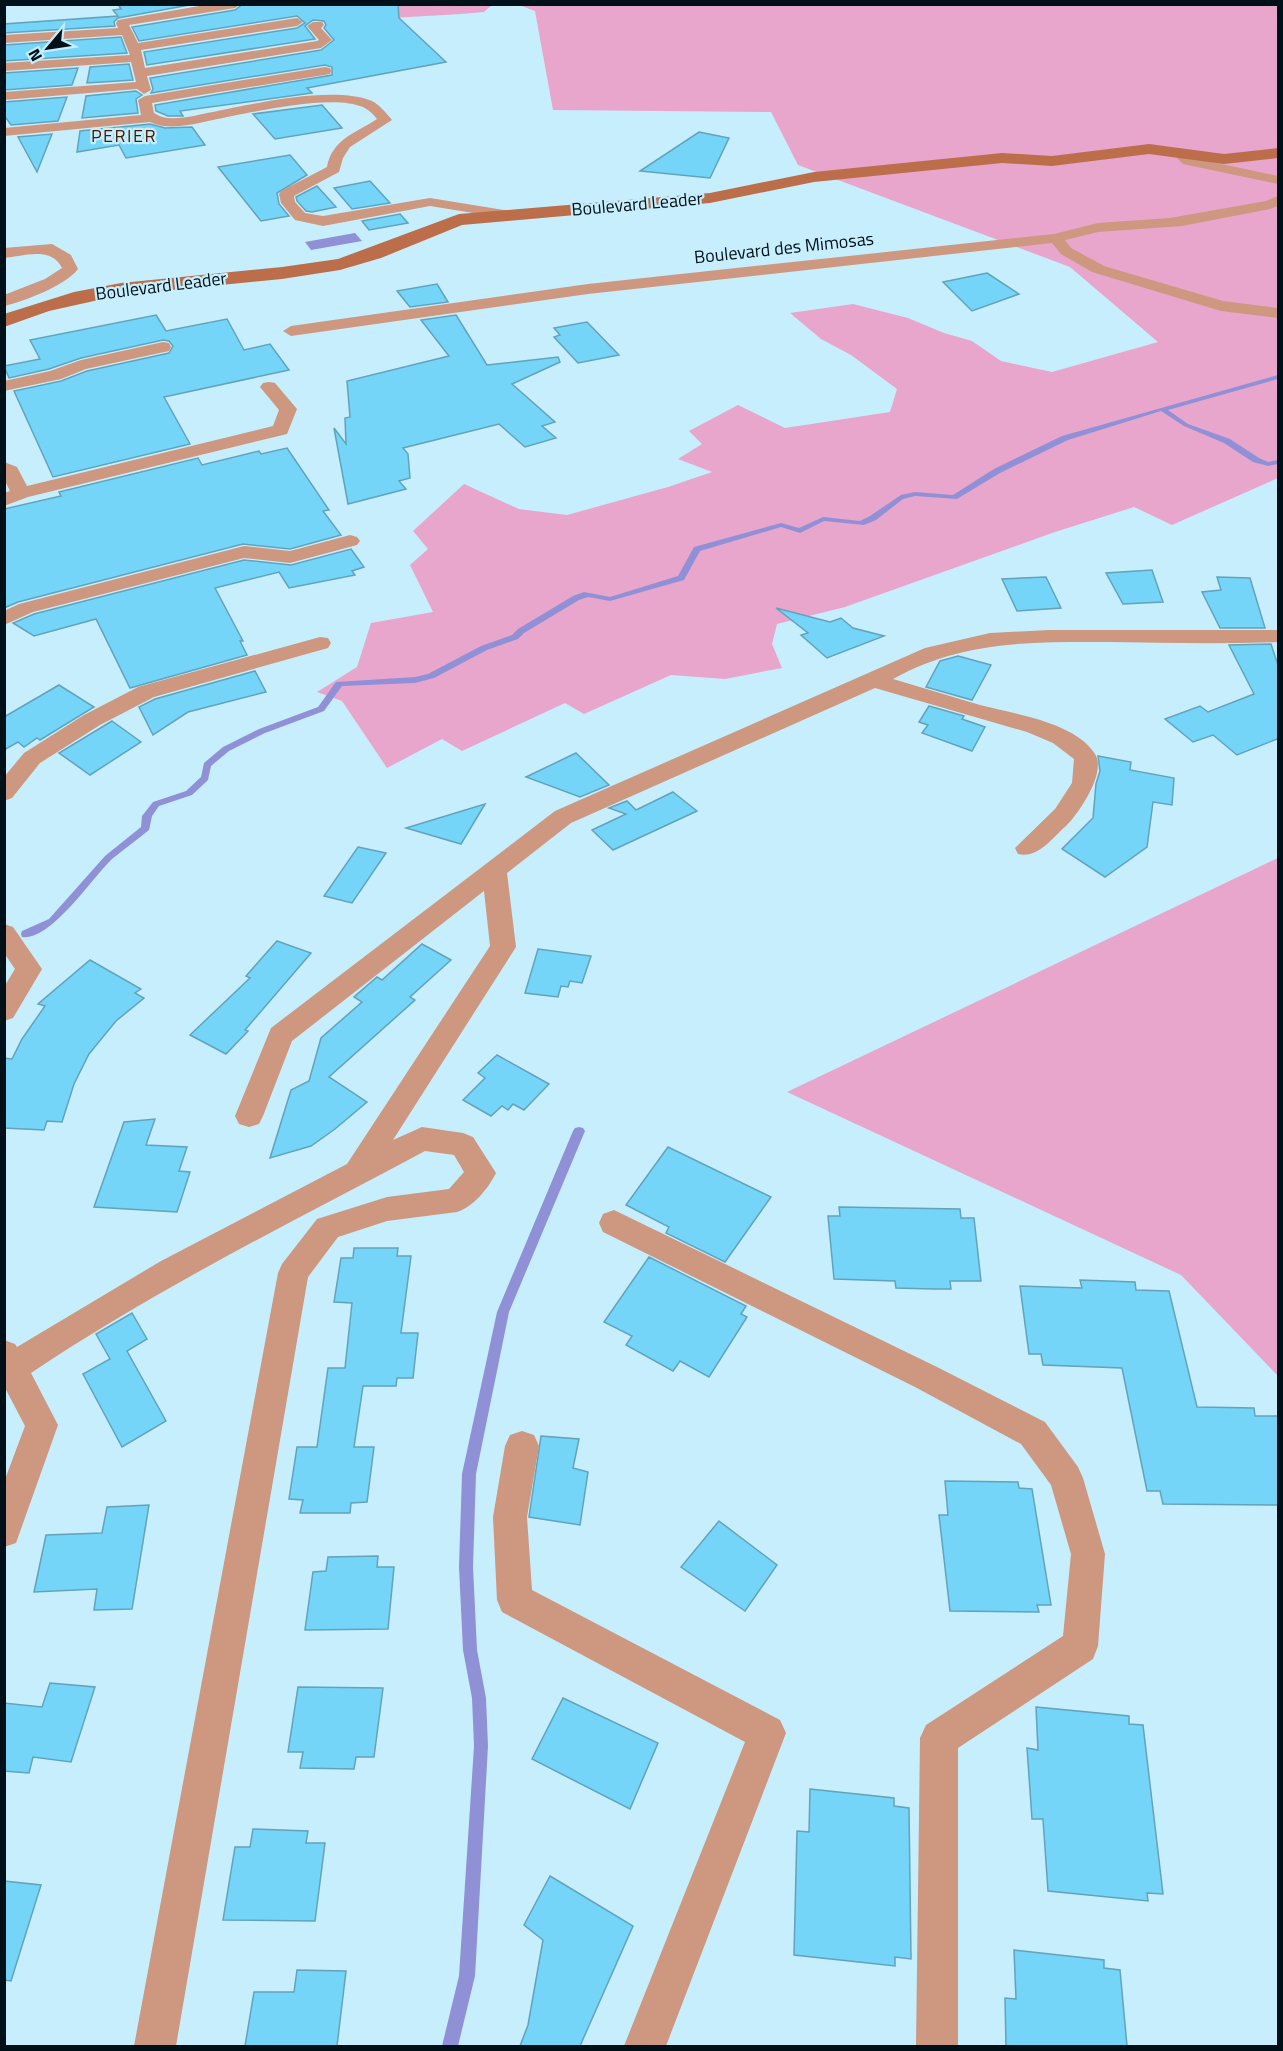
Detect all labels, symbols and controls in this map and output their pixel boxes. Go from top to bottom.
north arrow [18,18,78,78]
text: N [22,45,48,66]
district label: PERIER [91,122,157,149]
street label: Boulevard Leader [570,184,704,223]
street label: Boulevard des Mimosas [693,225,875,270]
street label: Boulevard Leader [94,264,228,307]

